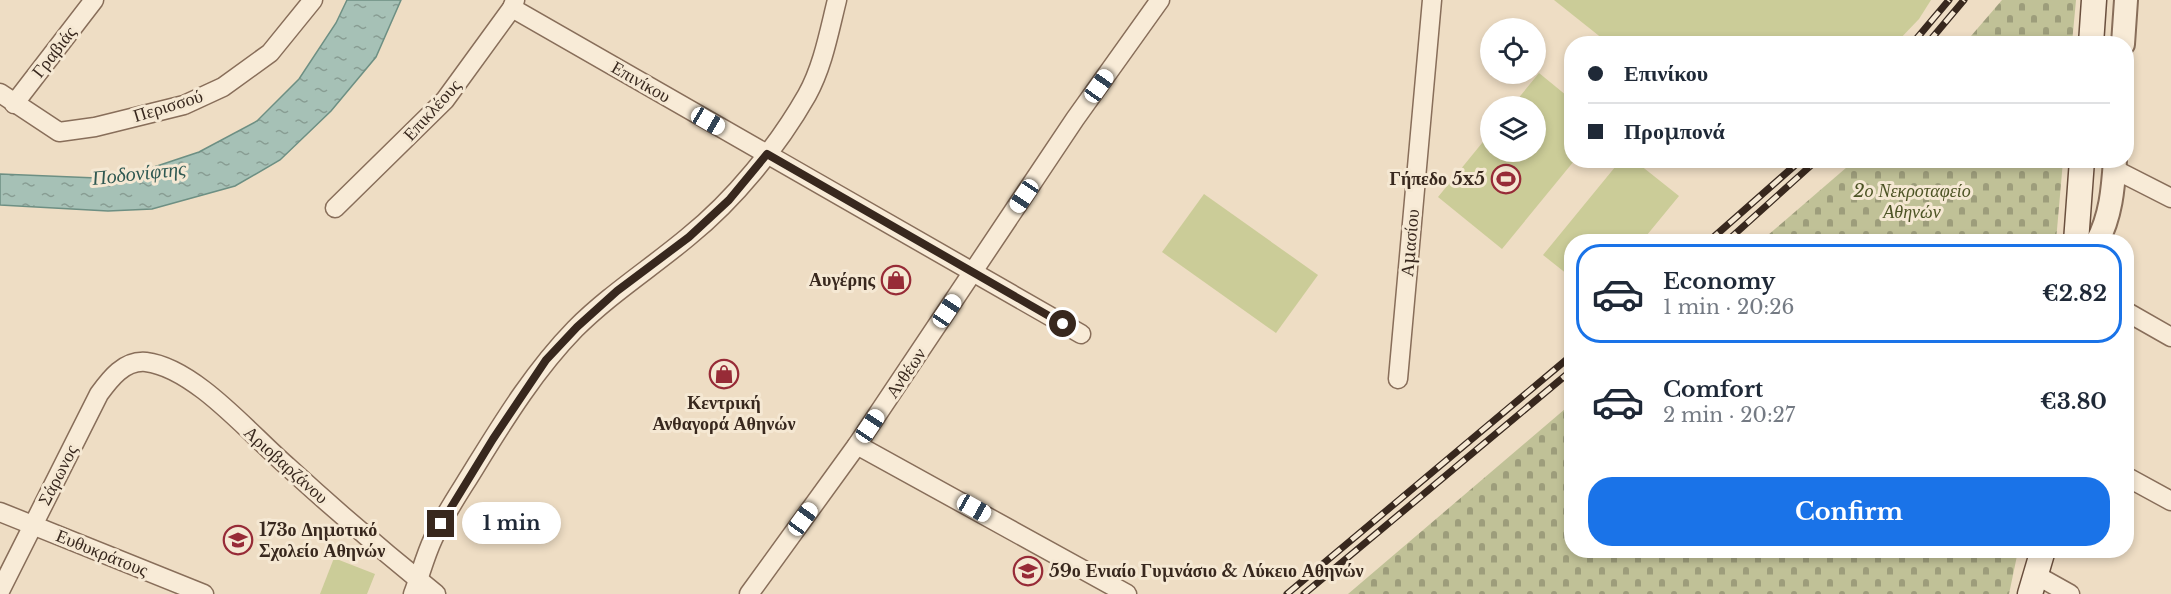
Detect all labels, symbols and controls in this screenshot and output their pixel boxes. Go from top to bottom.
map controls [1480,18,1546,162]
button: locate [1480,18,1546,84]
street label: Γραβιάς [27,22,81,82]
street label: Επινίκου [608,56,675,108]
text: Επινίκου [1624,60,1708,87]
car [1081,66,1117,106]
street label: Επικλέους [399,75,465,145]
street label: Περισσού [130,85,206,127]
button: layers [1480,96,1546,162]
car [688,104,728,138]
text: Προμπονά [1624,118,1725,145]
water label: Ποδονίφτης [90,156,188,190]
sports icon: Γήπεδο 5x5 [1490,163,1522,195]
place label: Γήπεδο 5x5 [1390,168,1485,190]
car [1006,176,1042,216]
park label: 2ο Νεκροταφείο Αθηνών [1853,180,1971,223]
street label: Αμασίου [1396,208,1424,278]
shop icon: Αυγέρης [880,264,912,296]
icon: car [1591,267,1645,321]
text: Economy [1663,268,1775,295]
place label: Αυγέρης [809,269,875,291]
text: €2.82 [2042,280,2107,307]
car [929,291,965,331]
text: 1 min · 20:26 [1663,295,1794,319]
route start [1049,310,1076,337]
street label: Ανθέων [881,344,931,402]
shop icon: Κεντρική Ανθαγορά Αθηνών [708,358,740,390]
icon: car [1591,375,1645,429]
text: Comfort [1663,376,1763,403]
text: €3.80 [2040,388,2107,415]
place label: Κεντρική Ανθαγορά Αθηνών [653,392,795,435]
text: 2 min · 20:27 [1663,403,1795,427]
car [852,406,888,446]
street label: Αριοβαρζάνου [239,421,333,509]
street label: Σάρωνος [33,441,83,509]
button: Confirm [1588,477,2110,546]
car [954,491,994,525]
car [785,499,821,539]
callout: 1 min [462,503,561,545]
route end [427,510,454,537]
text: 1 min [483,511,540,535]
place label: 173ο Δημοτικό Σχολείο Αθηνών [259,519,385,562]
school or university icon: 173ο Δημοτικό Σχολείο Αθηνών [222,524,254,556]
street label: Ευθυκράτους [53,525,151,581]
school or university icon: 59ο Ενιαίο Γυμνάσιο & Λύκειο Αθηνών [1012,555,1044,587]
place label: 59ο Ενιαίο Γυμνάσιο & Λύκειο Αθηνών [1049,560,1364,582]

